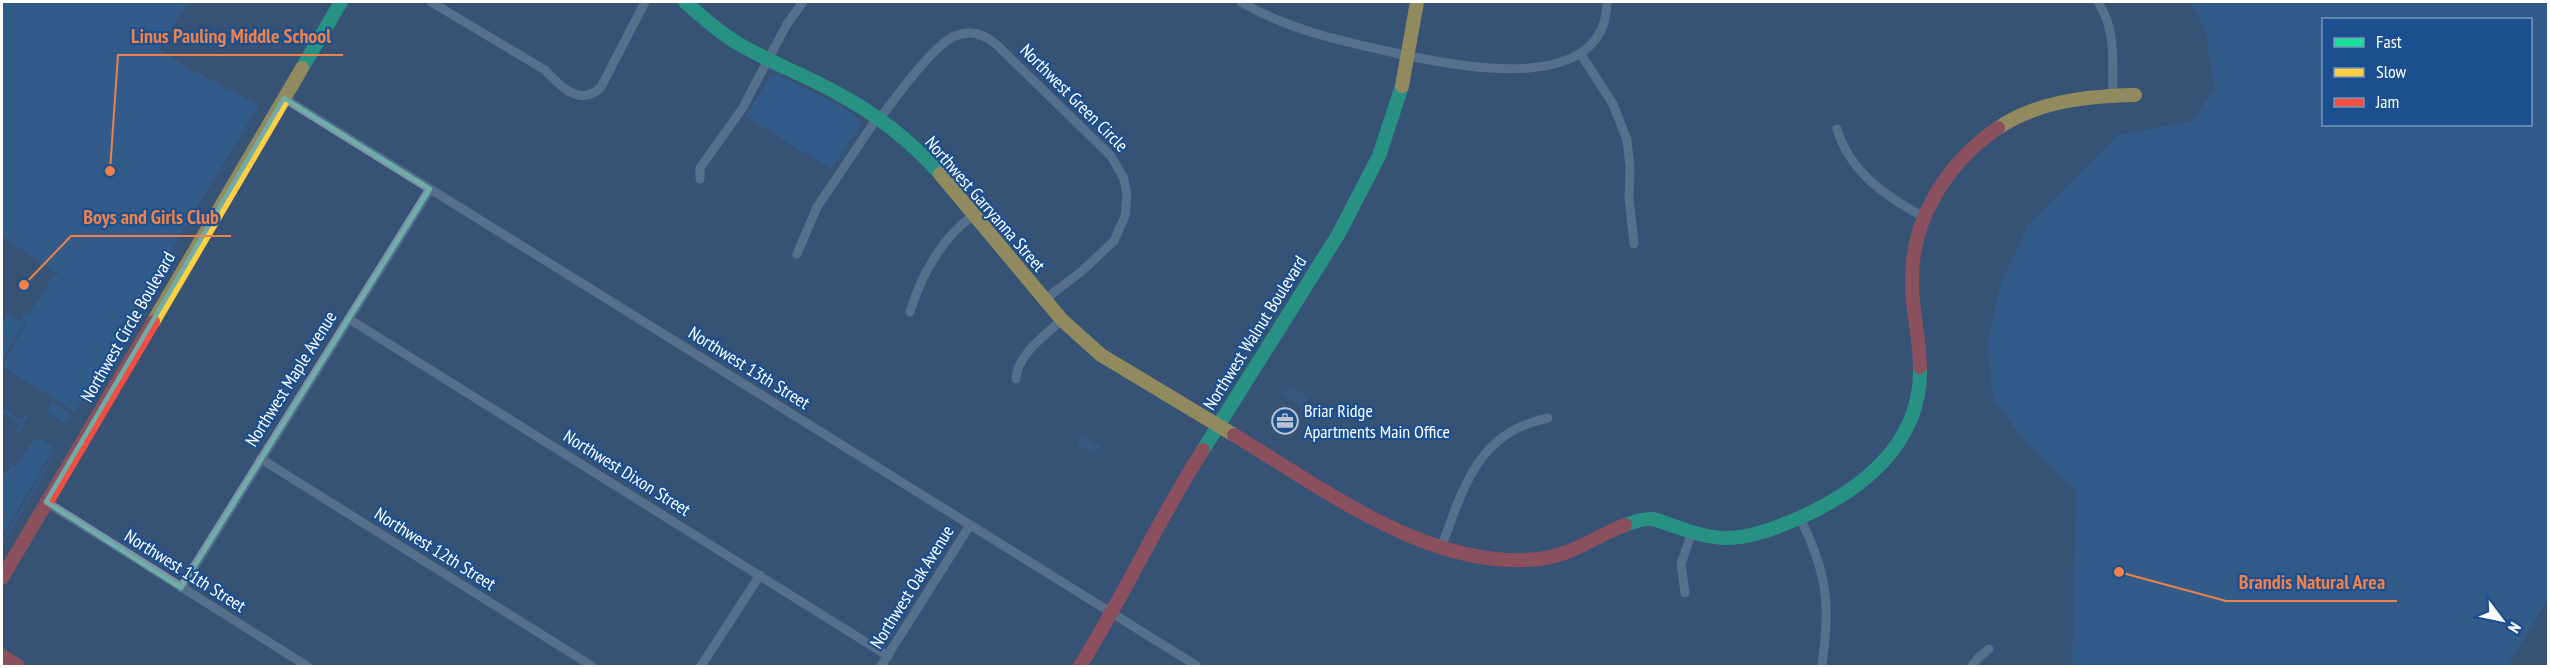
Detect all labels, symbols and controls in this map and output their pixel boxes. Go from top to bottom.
callout: Linus Pauling Middle School [118,17,343,55]
legend [2322,18,2532,126]
text: Linus Pauling Middle School [131,23,331,49]
text: Fast [2376,30,2402,53]
street label: Northwest Green Circle [1015,39,1133,157]
text: Slow [2376,60,2407,83]
text: Jam [2375,90,2399,113]
street label: Northwest Garryanna Street [920,131,1051,276]
callout: Boys and Girls Club [71,198,231,236]
text: Boys and Girls Club [83,204,219,230]
street label: Northwest Circle Boulevard [75,248,180,406]
street label: Northwest Walnut Boulevard [1198,251,1311,414]
street label: Northwest Maple Avenue [240,307,342,451]
street label: Northwest 13th Street [684,321,814,414]
place label: Briar Ridge Apartments Main Office [1304,399,1450,443]
office icon: Briar Ridge Apartments Main Office [1270,406,1300,436]
street label: Northwest Dixon Street [559,424,695,521]
street label: Northwest 12th Street [370,502,500,595]
street label: Northwest Oak Avenue [864,521,959,653]
street label: Northwest 11th Street [120,524,250,617]
callout: Brandis Natural Area [2226,563,2397,601]
text: Brandis Natural Area [2239,569,2385,595]
north arrow [2472,590,2532,650]
text: N [2504,619,2525,637]

